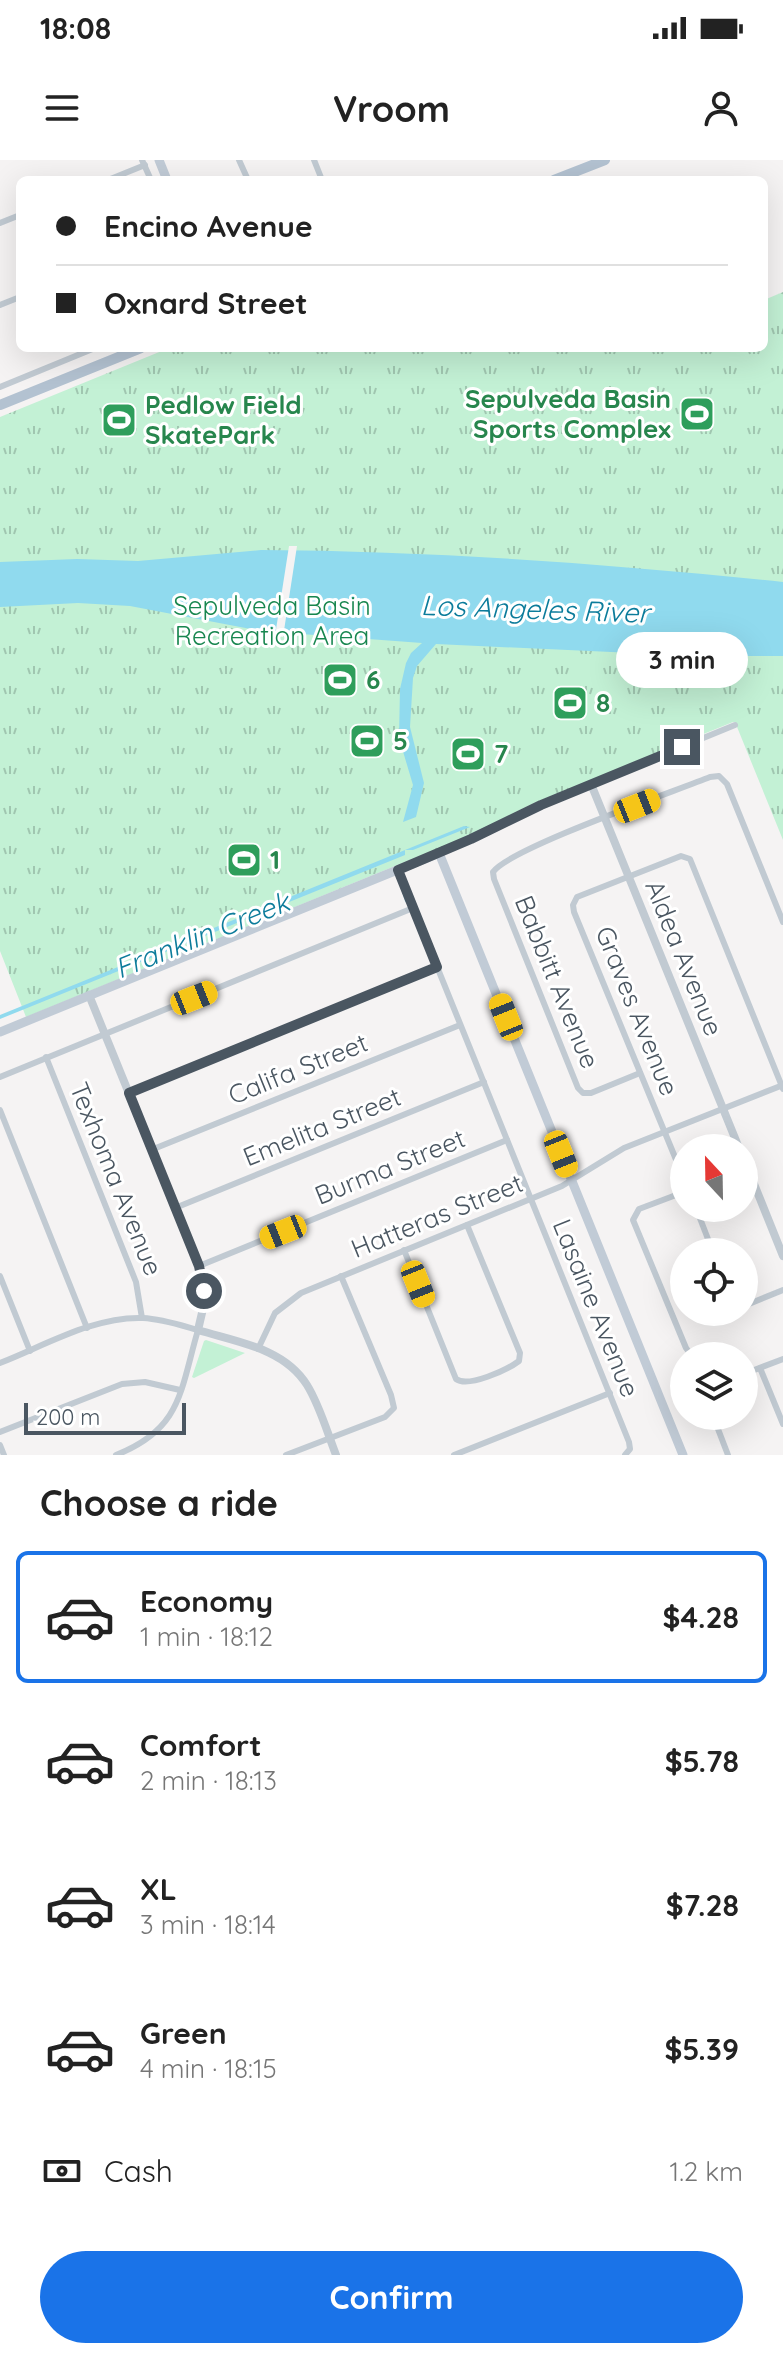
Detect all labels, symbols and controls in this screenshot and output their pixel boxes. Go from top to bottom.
text: 18:08 [40,9,111,47]
icon: menu [40,86,84,130]
text: Vroom [333,86,450,131]
icon: person [699,86,743,130]
text: Encino Avenue [104,207,313,245]
text: Oxnard Street [104,284,308,322]
place label: Sepulveda Basin Sports Complex [465,382,671,445]
place label: Pedlow Field SkatePark [145,388,302,451]
sports icon: Sepulveda Basin Sports Complex [678,395,716,433]
sports icon: Pedlow Field SkatePark [100,401,138,439]
water label: Los Angeles River [420,587,653,630]
park label: Sepulveda Basin Recreation Area [173,589,371,652]
callout: 3 min [616,631,748,687]
text: 3 min [649,643,715,676]
sports icon: 6 [321,661,359,699]
place label: 6 [366,663,380,696]
sports icon: 8 [551,684,589,722]
place label: 8 [596,686,610,719]
sports icon: 5 [348,722,386,760]
place label: 5 [393,724,408,757]
route end [664,729,700,765]
sports icon: 7 [449,735,487,773]
place label: 7 [494,737,508,770]
car [610,786,664,826]
sports icon: 1 [225,841,263,879]
place label: 1 [270,843,280,876]
street label: Aldea Avenue [638,875,731,1040]
water label: Franklin Creek [109,882,297,985]
street label: Babbitt Avenue [508,891,607,1073]
street label: Graves Avenue [588,921,686,1100]
car [167,978,221,1018]
car [486,990,526,1044]
street label: Califa Street [223,1026,372,1111]
street label: Texhoma Avenue [63,1077,170,1280]
street label: Emelita Street [238,1080,406,1173]
street label: Burma Street [310,1121,470,1212]
car [541,1127,581,1181]
north arrow [670,1134,758,1222]
map controls [670,1134,758,1430]
street label: Hatteras Street [346,1166,528,1265]
car [256,1212,310,1252]
street label: Lasaine Avenue [546,1214,647,1402]
button: locate [670,1238,758,1326]
car [398,1257,438,1311]
route start [186,1273,222,1309]
button: layers [670,1342,758,1430]
scale bar [24,1399,186,1435]
text: 200 m [36,1403,100,1431]
text: Choose a ride [40,1480,278,1525]
icon: car [44,1581,116,1653]
text: Economy [140,1582,273,1620]
text: $4.28 [662,1598,739,1636]
text: 1 min · 18:12 [140,1620,273,1653]
icon: car [44,1725,116,1797]
text: Comfort [140,1726,261,1764]
text: $5.78 [665,1742,739,1780]
text: 2 min · 18:13 [140,1764,277,1797]
icon: car [44,1869,116,1941]
text: XL [140,1870,177,1908]
text: $7.28 [666,1886,739,1924]
text: 3 min · 18:14 [140,1908,276,1941]
icon: car [44,2013,116,2085]
text: Green [140,2014,227,2052]
text: $5.39 [664,2030,739,2068]
text: 4 min · 18:15 [140,2052,277,2085]
icon: cash [40,2149,84,2193]
text: Cash [104,2152,173,2190]
text: 1.2 km [670,2155,743,2188]
button: Confirm [40,2251,743,2343]

